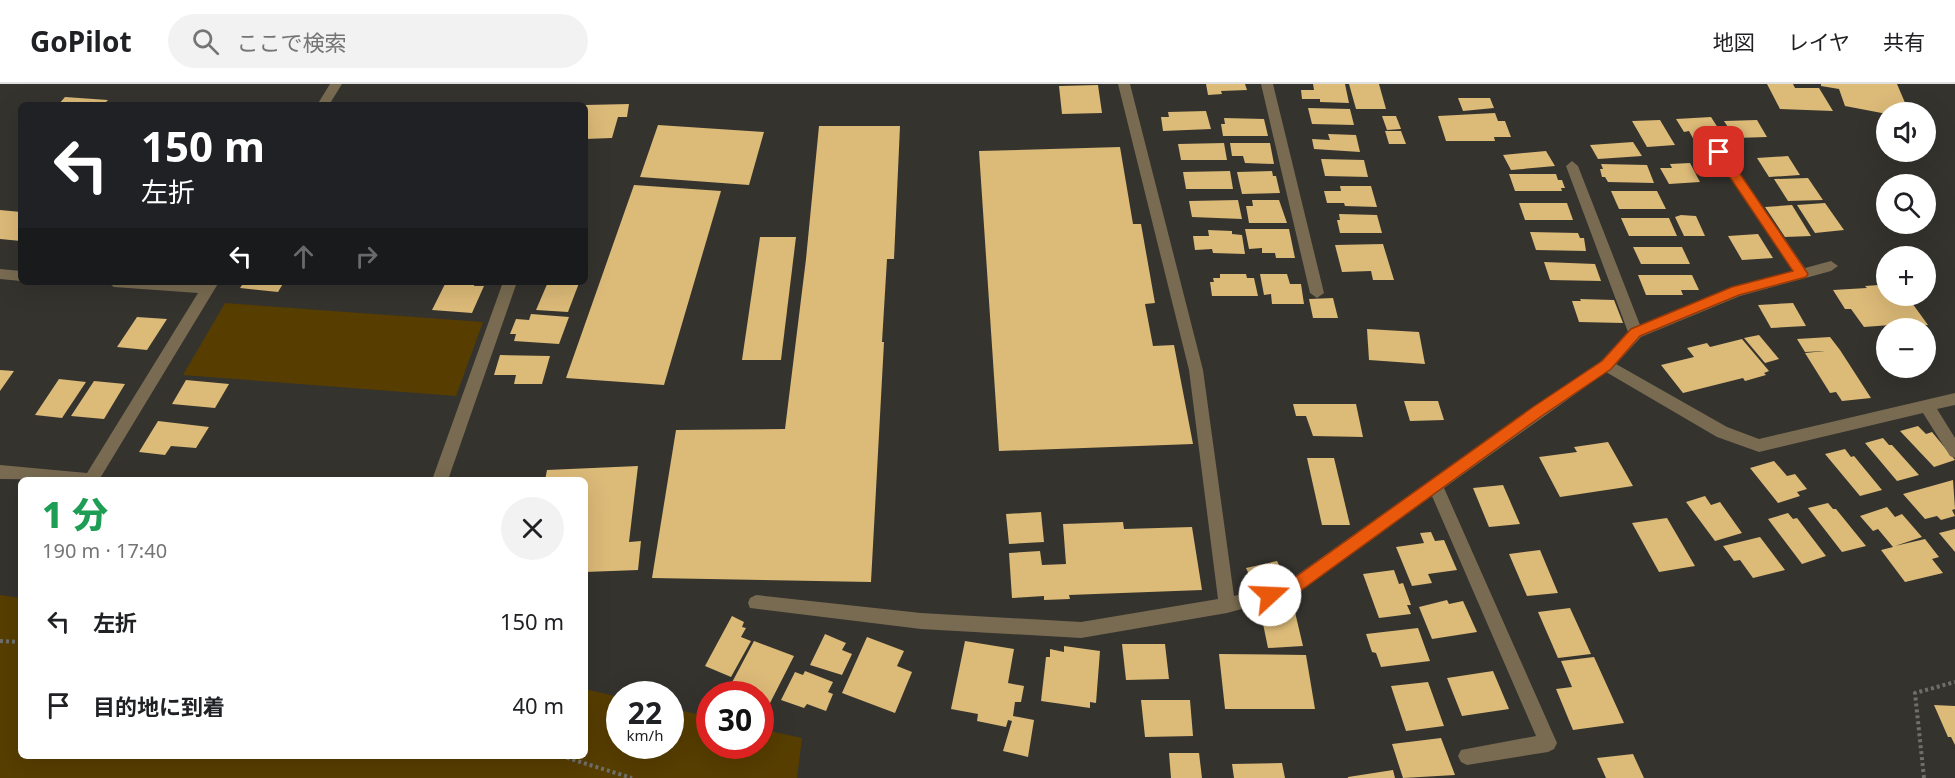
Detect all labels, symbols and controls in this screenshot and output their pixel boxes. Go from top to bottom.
search box [168,14,588,68]
text: GoPilot [30,22,132,60]
icon: search [189,25,222,58]
text: ここで検索 [237,27,347,57]
text: 地図 [1713,28,1755,56]
text: レイヤ [1788,28,1850,56]
text: 共有 [1883,28,1925,56]
map controls [1876,102,1936,378]
button: sound [1876,102,1936,162]
text: 150 m [141,117,265,174]
icon: left [42,126,120,204]
pin [1693,126,1744,177]
icon: arrive [1702,135,1735,168]
text: 左折 [141,173,195,210]
button: search [1876,174,1936,234]
icon: left [224,240,257,273]
icon: ahead [287,240,320,273]
icon: right [350,240,383,273]
button: + [1876,246,1936,306]
button: − [1876,318,1936,378]
text: 1 分 [42,490,108,539]
button: close [501,497,564,560]
text: 190 m · 17:40 [42,537,167,564]
position arrow [1238,563,1302,627]
icon: left [42,605,75,638]
text: 150 m [500,606,564,636]
text: 左折 [93,607,137,637]
speed limit sign: 30 [696,681,774,759]
icon: arrive [42,689,75,722]
text: 40 m [513,690,564,720]
text: 目的地に到着 [93,691,225,721]
text: 22 [628,692,662,733]
text: km/h [627,725,663,745]

